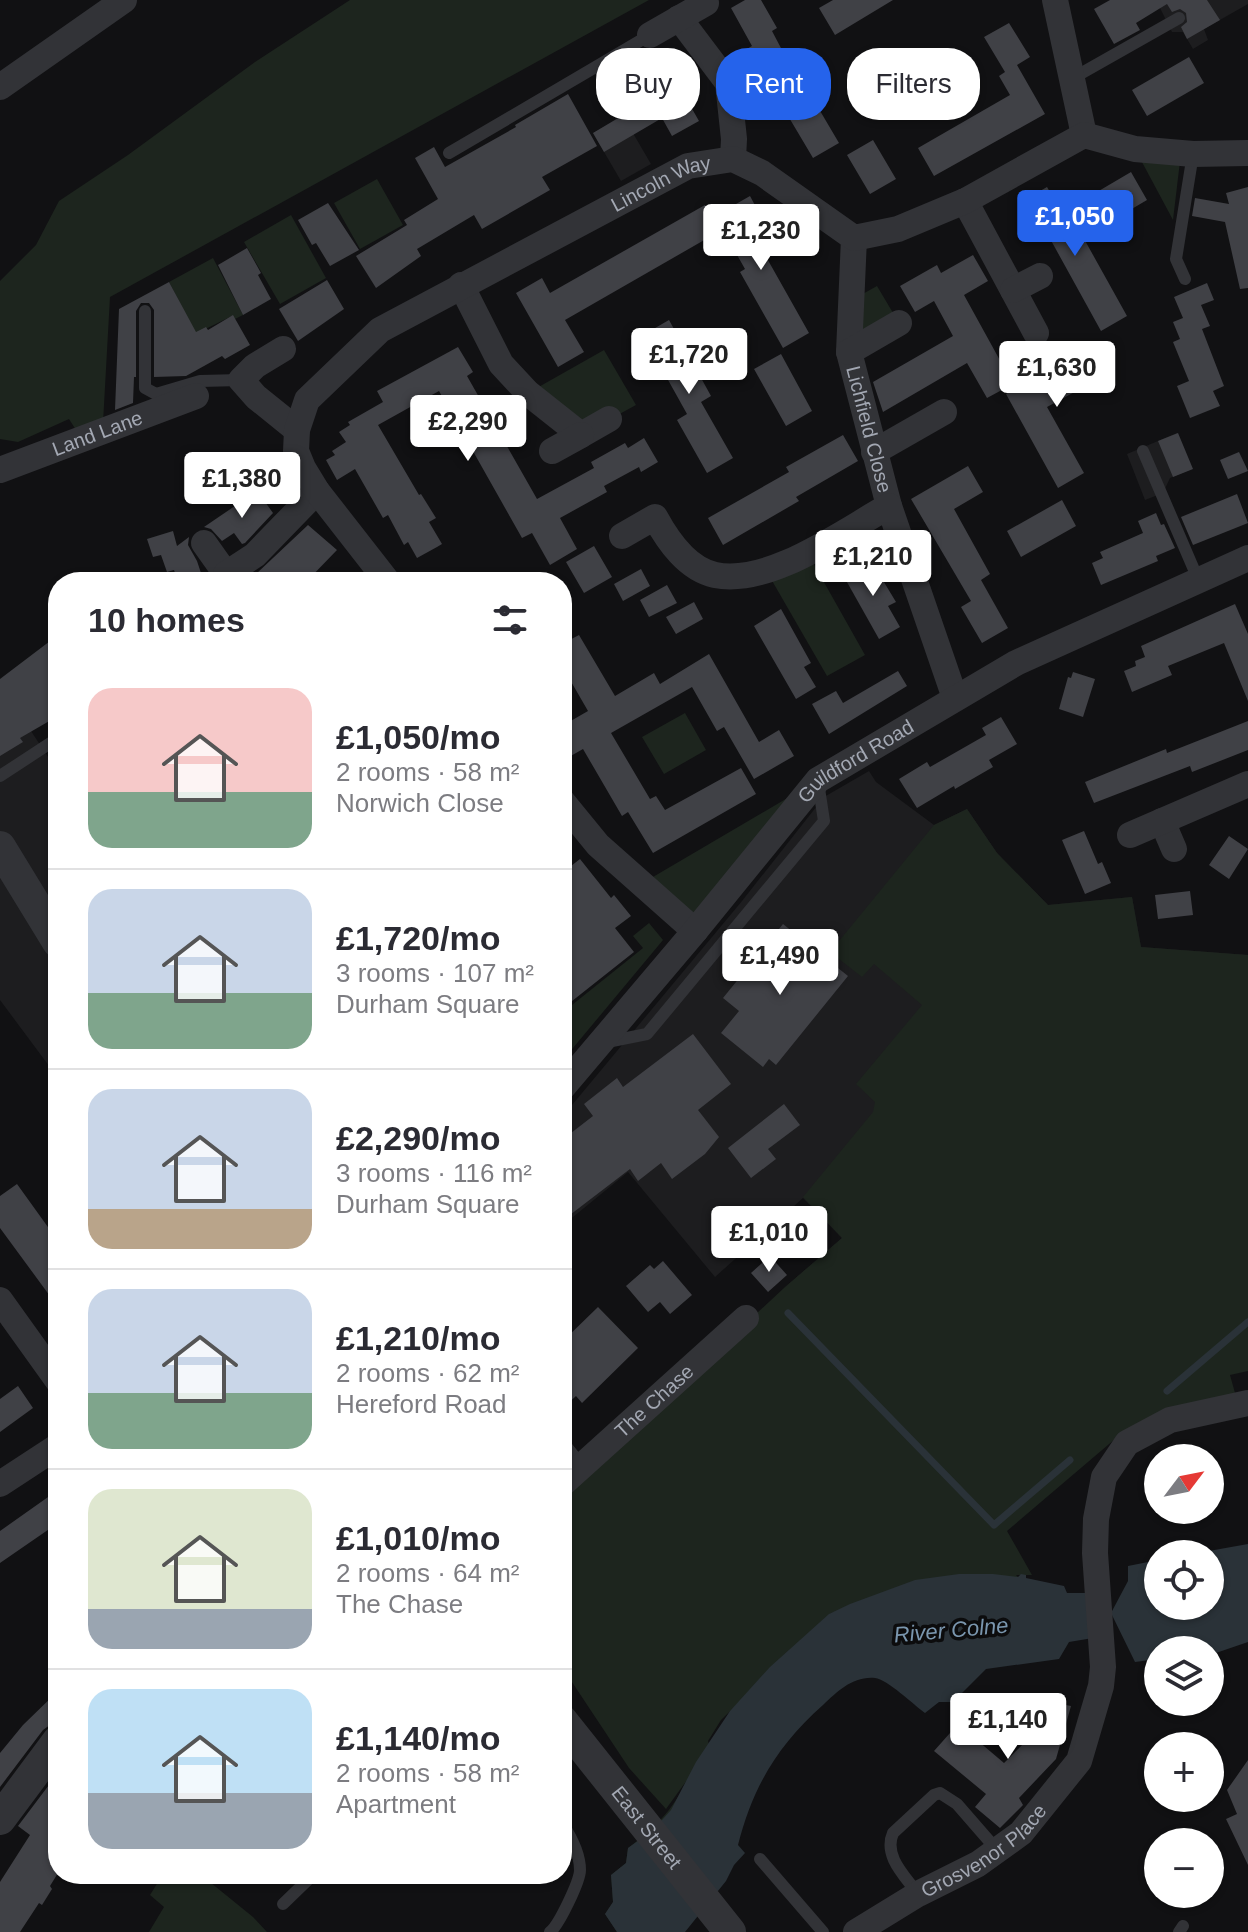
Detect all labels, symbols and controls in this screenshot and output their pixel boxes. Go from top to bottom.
chip: Buy [596,48,700,120]
chip: Rent [716,48,831,120]
chip: Filters [847,48,980,120]
street label: Lincoln Way [607,152,712,216]
pin: £1,050 [1010,190,1140,258]
text: £1,050 [1035,201,1115,231]
pin: £1,230 [696,204,826,272]
text: £1,230 [721,215,801,245]
pin: £1,720 [624,328,754,396]
text: £1,720 [649,339,729,369]
pin: £1,630 [992,341,1122,409]
text: £1,630 [1017,352,1097,382]
street label: Lichfield Close [842,364,896,495]
pin: £2,290 [403,395,533,463]
street label: Land Lane [49,406,145,460]
text: £2,290 [428,406,508,436]
pin: £1,380 [177,452,307,520]
text: £1,380 [202,463,282,493]
pin: £1,210 [808,530,938,598]
text: £1,210 [833,541,913,571]
icon: filters [488,598,532,642]
text: 10 homes [88,601,245,639]
street label: Guildford Road [793,715,917,807]
text: £1,050/mo [336,718,500,756]
icon: home [152,720,248,816]
text: 2 rooms · 58 m² [336,757,520,787]
text: Norwich Close [336,788,504,818]
text: £1,720/mo [336,919,500,957]
icon: home [152,921,248,1017]
pin: £1,490 [715,929,845,997]
text: £1,490 [740,940,820,970]
text: 3 rooms · 107 m² [336,958,534,988]
text: Durham Square [336,989,520,1019]
text: £2,290/mo [336,1119,500,1157]
icon: home [152,1121,248,1217]
text: 3 rooms · 116 m² [336,1158,532,1188]
text: Durham Square [336,1189,520,1219]
pin: £1,010 [704,1206,834,1274]
text: £1,010 [729,1217,809,1247]
text: £1,210/mo [336,1319,500,1357]
icon: home [152,1321,248,1417]
text: 2 rooms · 62 m² [336,1358,520,1388]
street label: The Chase [610,1360,698,1442]
text: Hereford Road [336,1389,507,1419]
north arrow [1144,1444,1224,1524]
map controls [1144,1444,1224,1908]
text: £1,010/mo [336,1519,500,1557]
icon: home [152,1521,248,1617]
button: locate [1144,1540,1224,1620]
text: 2 rooms · 64 m² [336,1558,520,1588]
text: The Chase [336,1589,463,1619]
water label: River Colne [893,1613,1009,1647]
button: layers [1144,1636,1224,1716]
pin: £1,140 [943,1693,1073,1761]
text: £1,140 [968,1704,1048,1734]
text: £1,140/mo [336,1719,500,1757]
icon: home [152,1721,248,1817]
button: + [1144,1732,1224,1812]
text: 2 rooms · 58 m² [336,1758,520,1788]
street label: East Street [607,1782,686,1873]
text: Apartment [336,1789,456,1819]
street label: Grosvenor Place [917,1800,1051,1902]
button: − [1144,1828,1224,1908]

